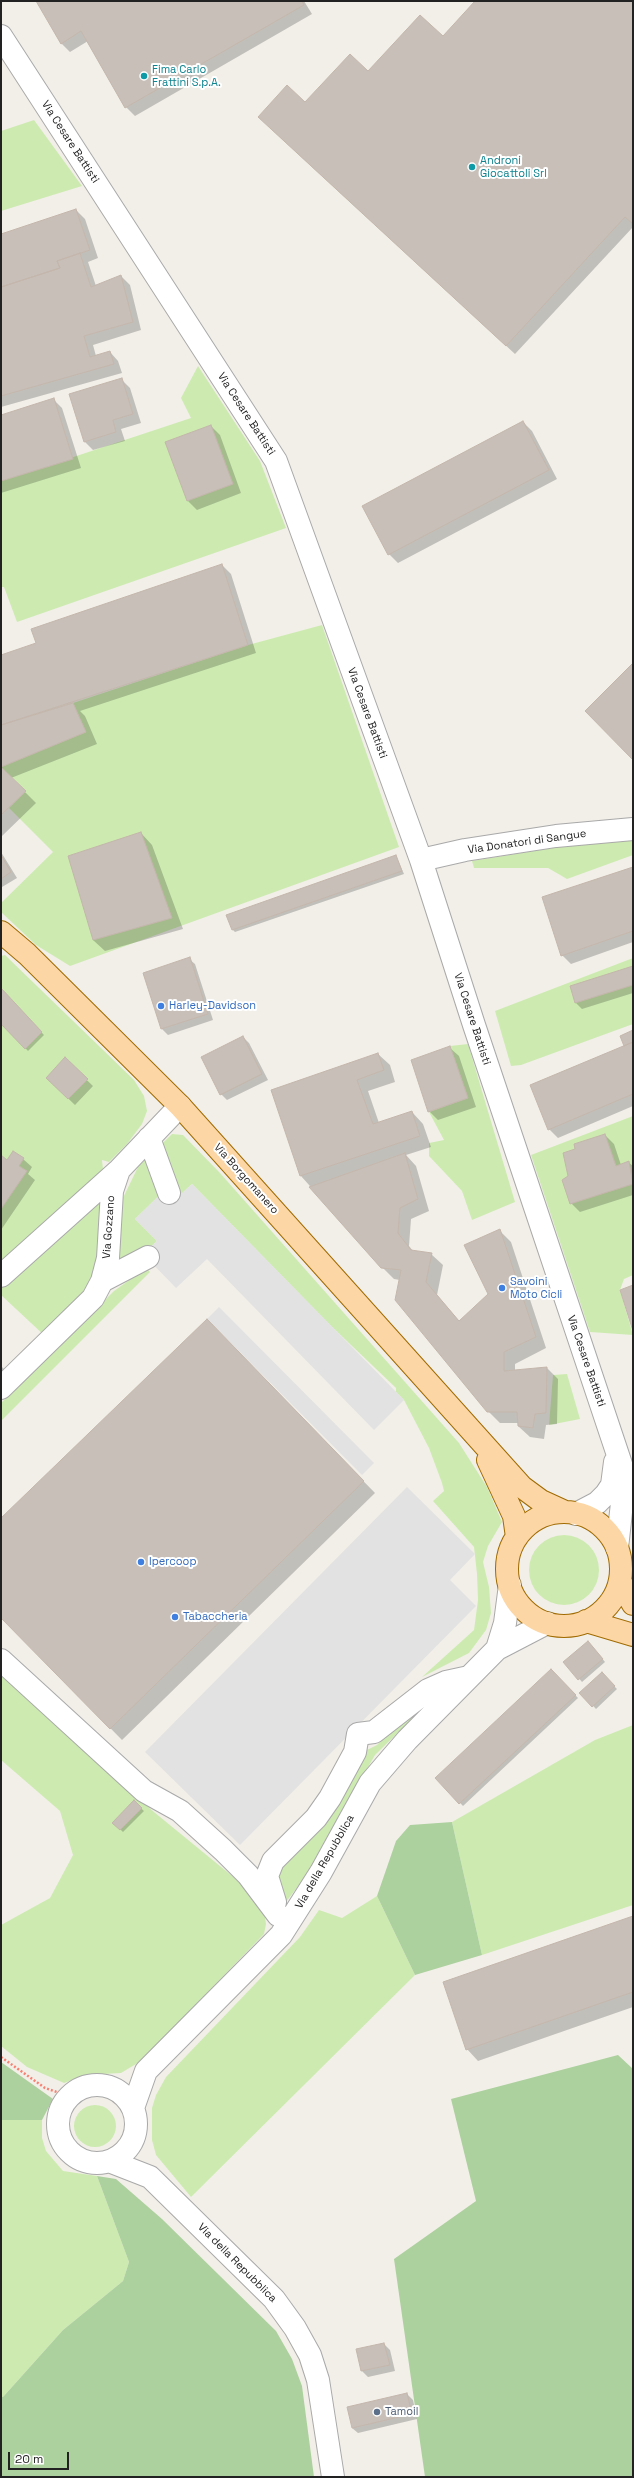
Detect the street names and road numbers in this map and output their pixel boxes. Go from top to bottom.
street label: Via Cesare Battisti [38,98,102,186]
street label: Via Cesare Battisti [214,370,278,458]
street label: Via Cesare Battisti [344,666,390,760]
street label: Via Donatori di Sangue [467,827,587,857]
street label: Via Cesare Battisti [451,971,493,1067]
street label: Via Borgomanero [211,1141,281,1217]
street label: Via Gozzano [100,1195,118,1259]
street label: Via Cesare Battisti [564,1314,608,1408]
street label: Via della Repubblica [293,1813,357,1911]
street label: Via della Repubblica [195,2221,279,2305]

